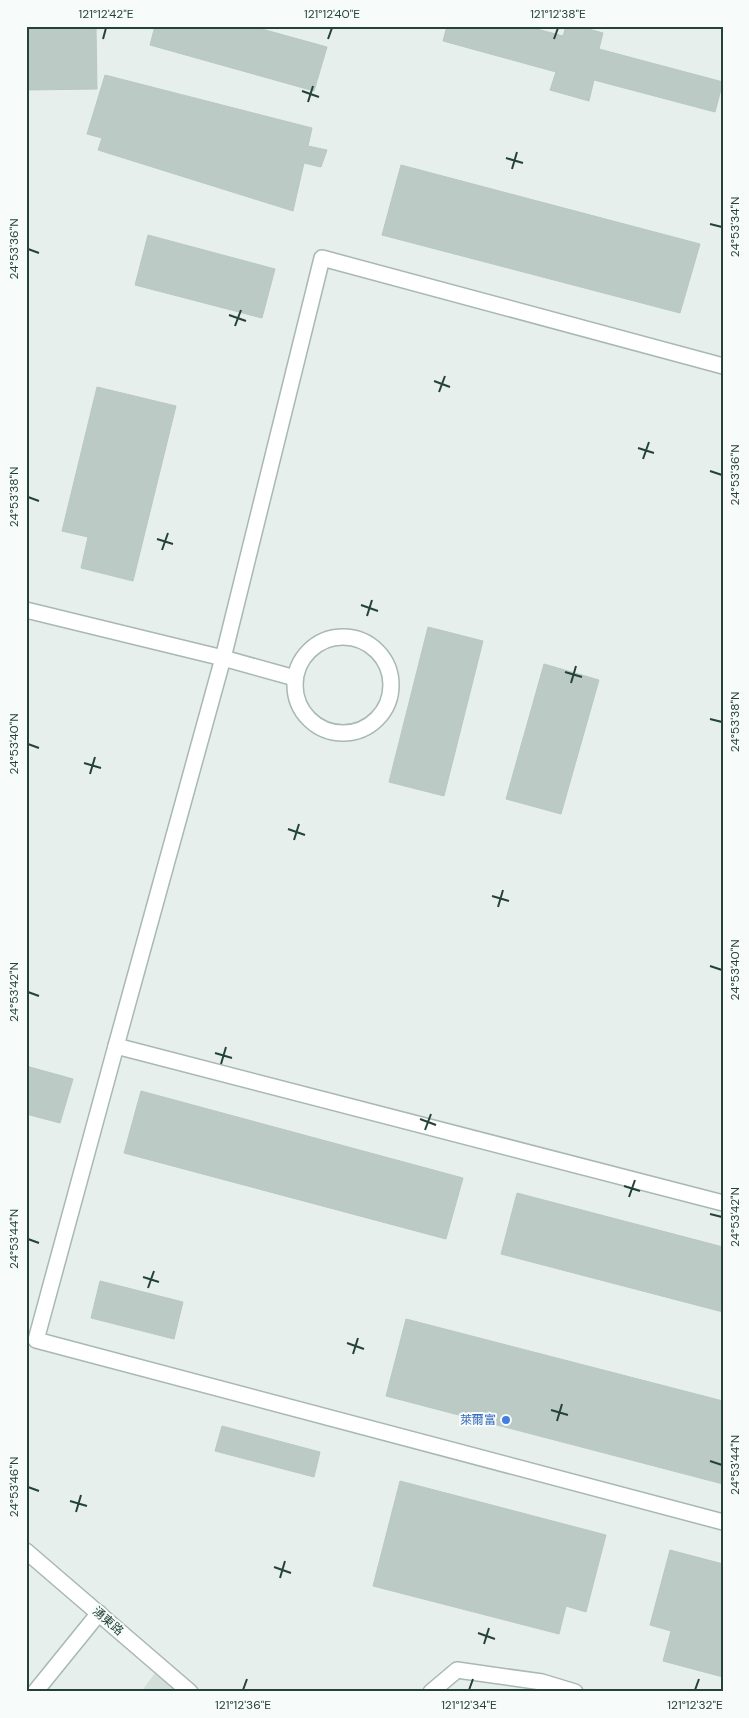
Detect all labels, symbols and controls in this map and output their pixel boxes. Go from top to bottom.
text: 121°12'42"E [79,6,134,22]
text: 121°12'40"E [304,6,360,22]
text: 121°12'38"E [530,6,586,22]
text: 24°53'34"N [727,197,743,257]
text: 24°53'36"N [6,219,22,279]
text: 24°53'36"N [727,445,743,505]
text: 24°53'38"N [6,467,22,527]
text: 24°53'38"N [727,692,743,752]
text: 24°53'40"N [6,713,22,775]
text: 24°53'40"N [727,939,743,1001]
text: 24°53'42"N [6,962,22,1022]
text: 24°53'42"N [727,1187,743,1247]
text: 24°53'44"N [6,1209,22,1269]
place label: 萊爾富 [460,1412,496,1428]
marker: 萊爾富 [500,1414,512,1426]
text: 24°53'44"N [727,1435,743,1495]
text: 24°53'46"N [6,1457,22,1517]
street label: 湧東路 [89,1603,127,1639]
text: 121°12'36"E [215,1697,271,1713]
text: 121°12'34"E [441,1697,497,1713]
text: 121°12'32"E [667,1697,723,1713]

